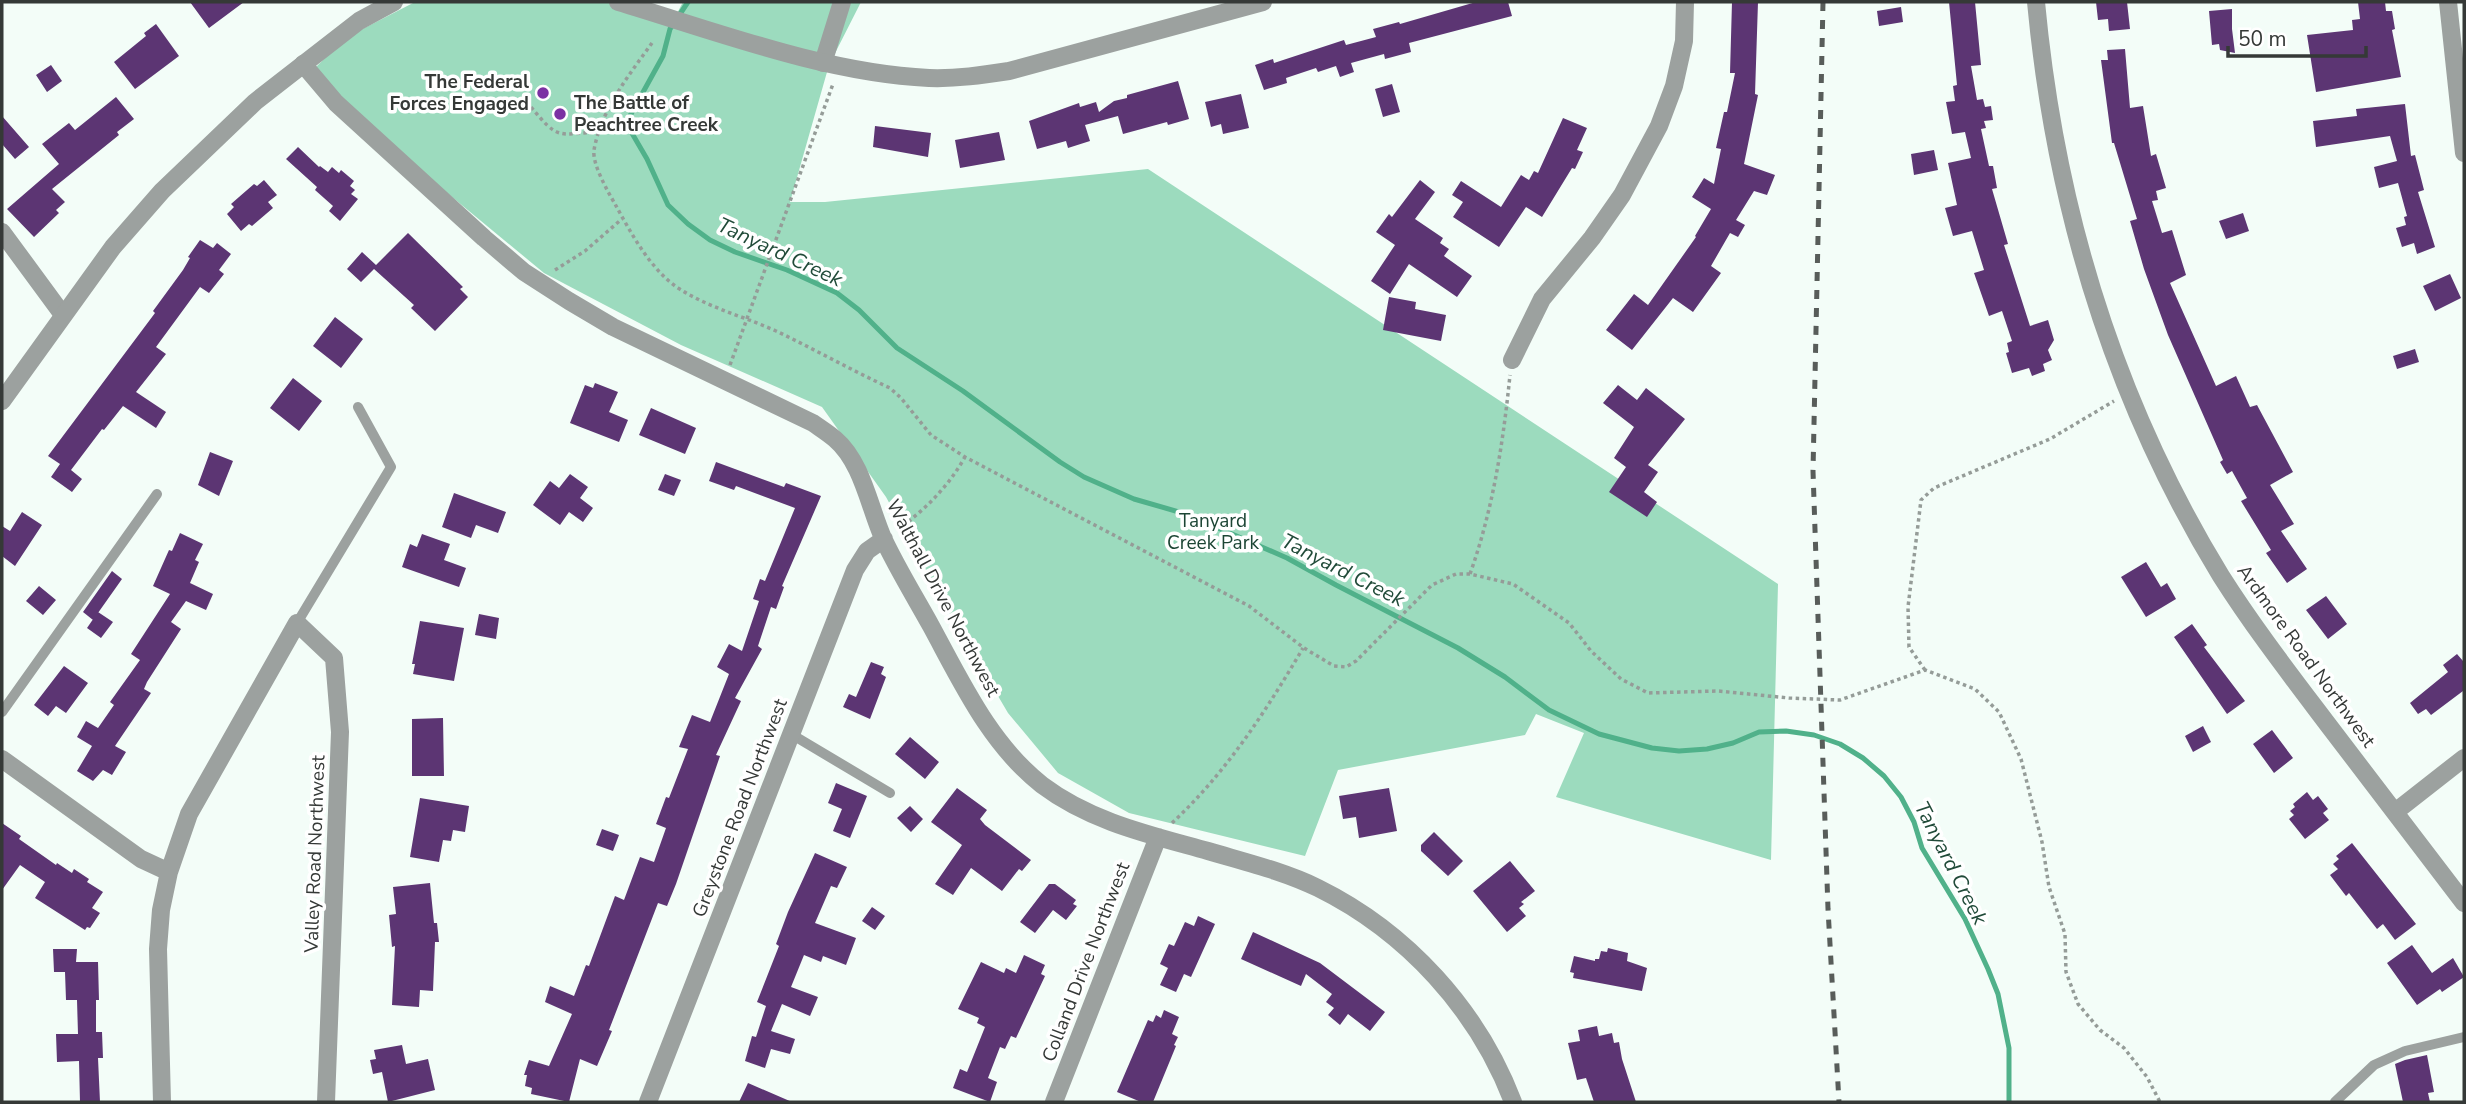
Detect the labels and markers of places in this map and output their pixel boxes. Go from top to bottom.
place label: The Federal Forces Engaged [389,69,529,117]
marker: The Federal Forces Engaged [535,85,551,101]
place label: The Battle of Peachtree Creek [574,90,719,138]
marker: The Battle of Peachtree Creek [552,106,568,122]

